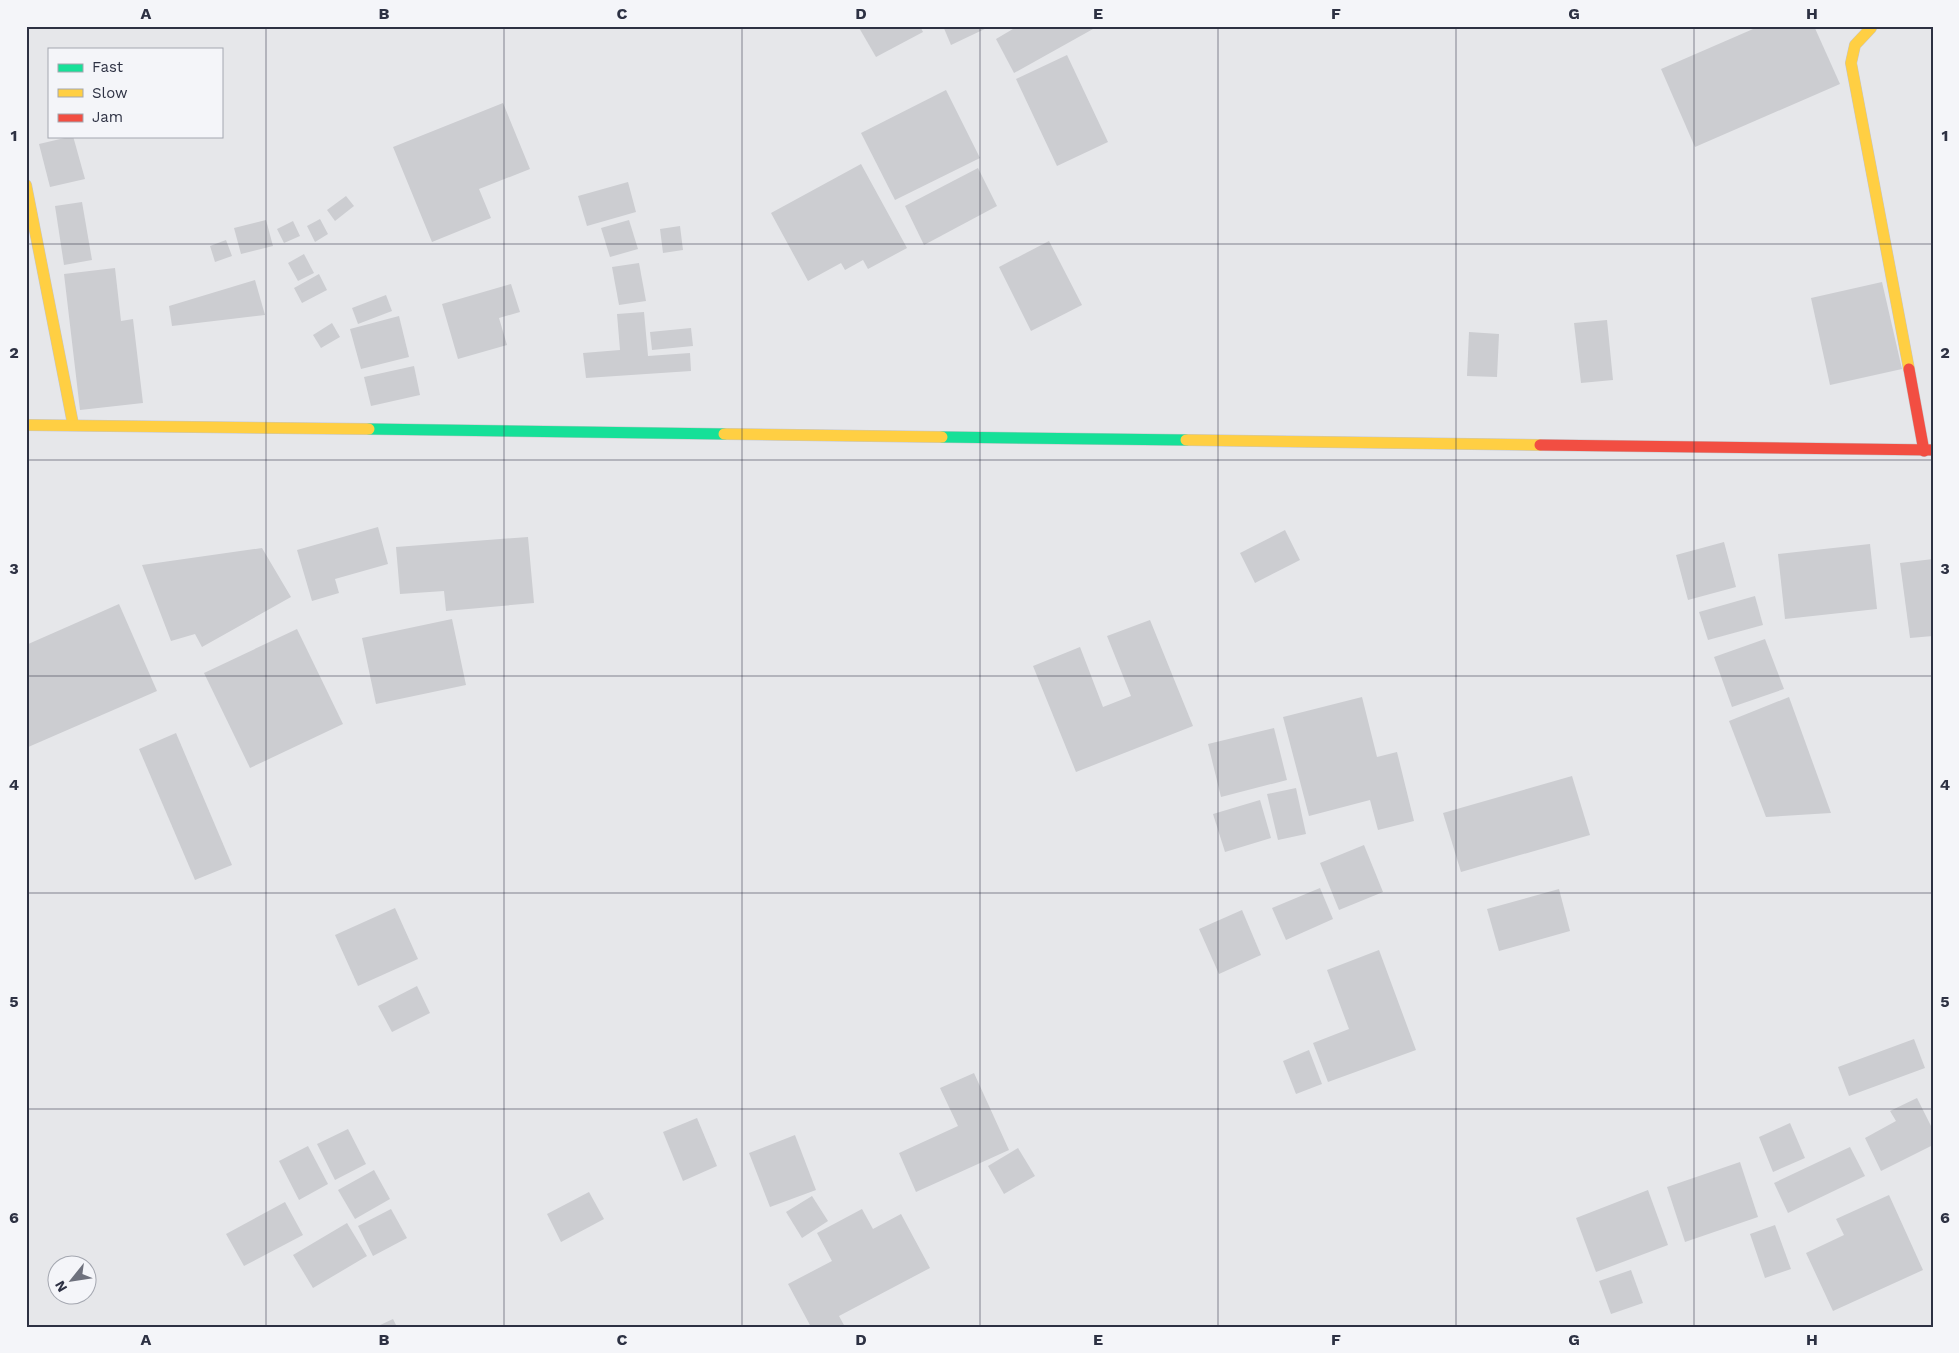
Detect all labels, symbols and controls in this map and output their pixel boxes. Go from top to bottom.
text: A [141,4,152,23]
text: B [379,4,390,23]
text: C [617,4,628,23]
text: D [855,4,867,23]
text: E [1093,4,1103,23]
text: F [1331,4,1341,23]
text: G [1568,4,1580,23]
text: H [1806,4,1818,23]
legend [48,48,222,138]
text: Fast [92,58,124,76]
text: Slow [92,84,128,102]
text: Jam [92,108,123,126]
text: 1 [11,126,17,145]
text: 1 [1942,126,1948,145]
text: 2 [9,343,19,362]
text: 2 [1940,343,1950,362]
text: 3 [9,559,19,578]
text: 3 [1940,559,1950,578]
text: 4 [9,775,19,794]
text: 4 [1940,775,1950,794]
text: 5 [9,992,19,1011]
text: 5 [1940,992,1950,1011]
text: 6 [9,1208,19,1227]
text: 6 [1940,1208,1950,1227]
north arrow [48,1256,98,1306]
text: N [51,1278,70,1295]
text: A [141,1330,152,1349]
text: B [379,1330,390,1349]
text: C [617,1330,628,1349]
text: D [855,1330,867,1349]
text: E [1093,1330,1103,1349]
text: F [1331,1330,1341,1349]
text: G [1568,1330,1580,1349]
text: H [1806,1330,1818,1349]

